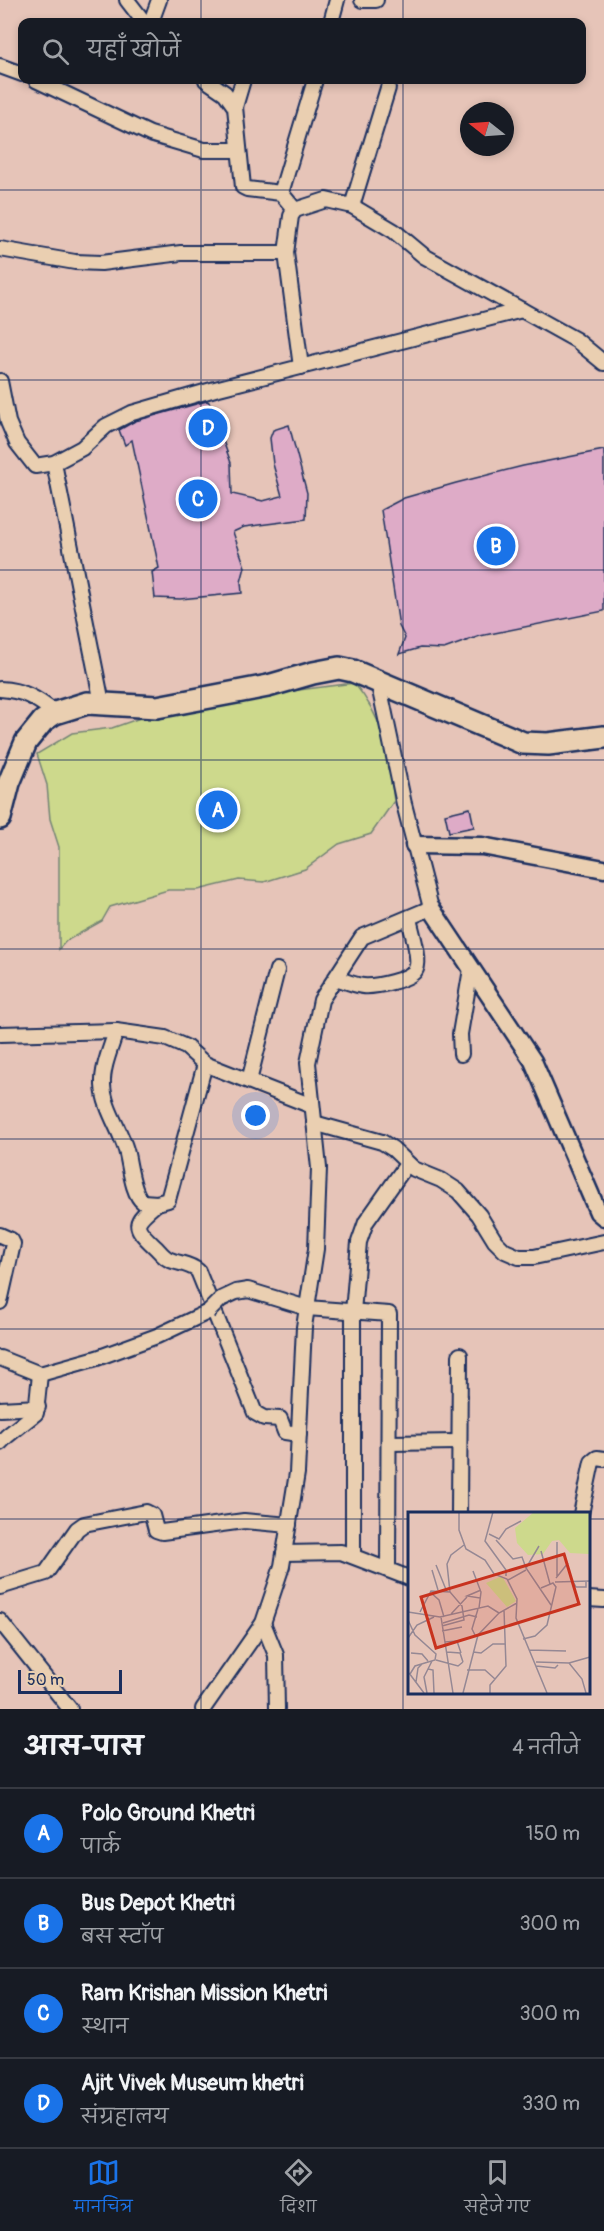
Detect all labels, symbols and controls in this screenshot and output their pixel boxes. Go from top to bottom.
search box [18,18,586,84]
icon: search [39,35,72,68]
text: यहाँ खोजें [87,36,181,64]
north arrow [460,102,514,156]
pin: D [188,406,228,450]
pin: C [178,476,218,522]
pin: B [476,524,516,568]
pin: A [198,788,238,832]
your location [241,1101,270,1130]
inset map [408,1512,589,1694]
scale bar [18,1667,122,1694]
text: 50 m [27,1670,64,1690]
text: आस-पास [24,1731,143,1763]
text: 4 नतीजे [512,1735,580,1760]
text: Polo Ground Khetri [81,1799,255,1827]
text: A [37,1821,50,1846]
text: 150 m [526,1821,580,1846]
text: पार्क [81,1834,120,1859]
text: Bus Depot Khetri [81,1889,235,1917]
text: B [38,1911,49,1936]
text: 300 m [519,1911,580,1936]
text: बस स्टॉप [81,1924,163,1949]
text: Ram Krishan Mission Khetri [81,1979,328,2007]
text: C [37,2001,50,2026]
text: 300 m [519,2001,580,2026]
text: स्थान [81,2014,128,2039]
text: Ajit Vivek Museum khetri [81,2069,304,2097]
text: D [37,2091,50,2116]
text: 330 m [522,2091,580,2116]
text: संग्रहालय [81,2104,169,2129]
tab: मानचित्र [74,2156,133,2224]
tab: दिशा [280,2156,317,2224]
tab: सहेजे गए [464,2156,530,2224]

